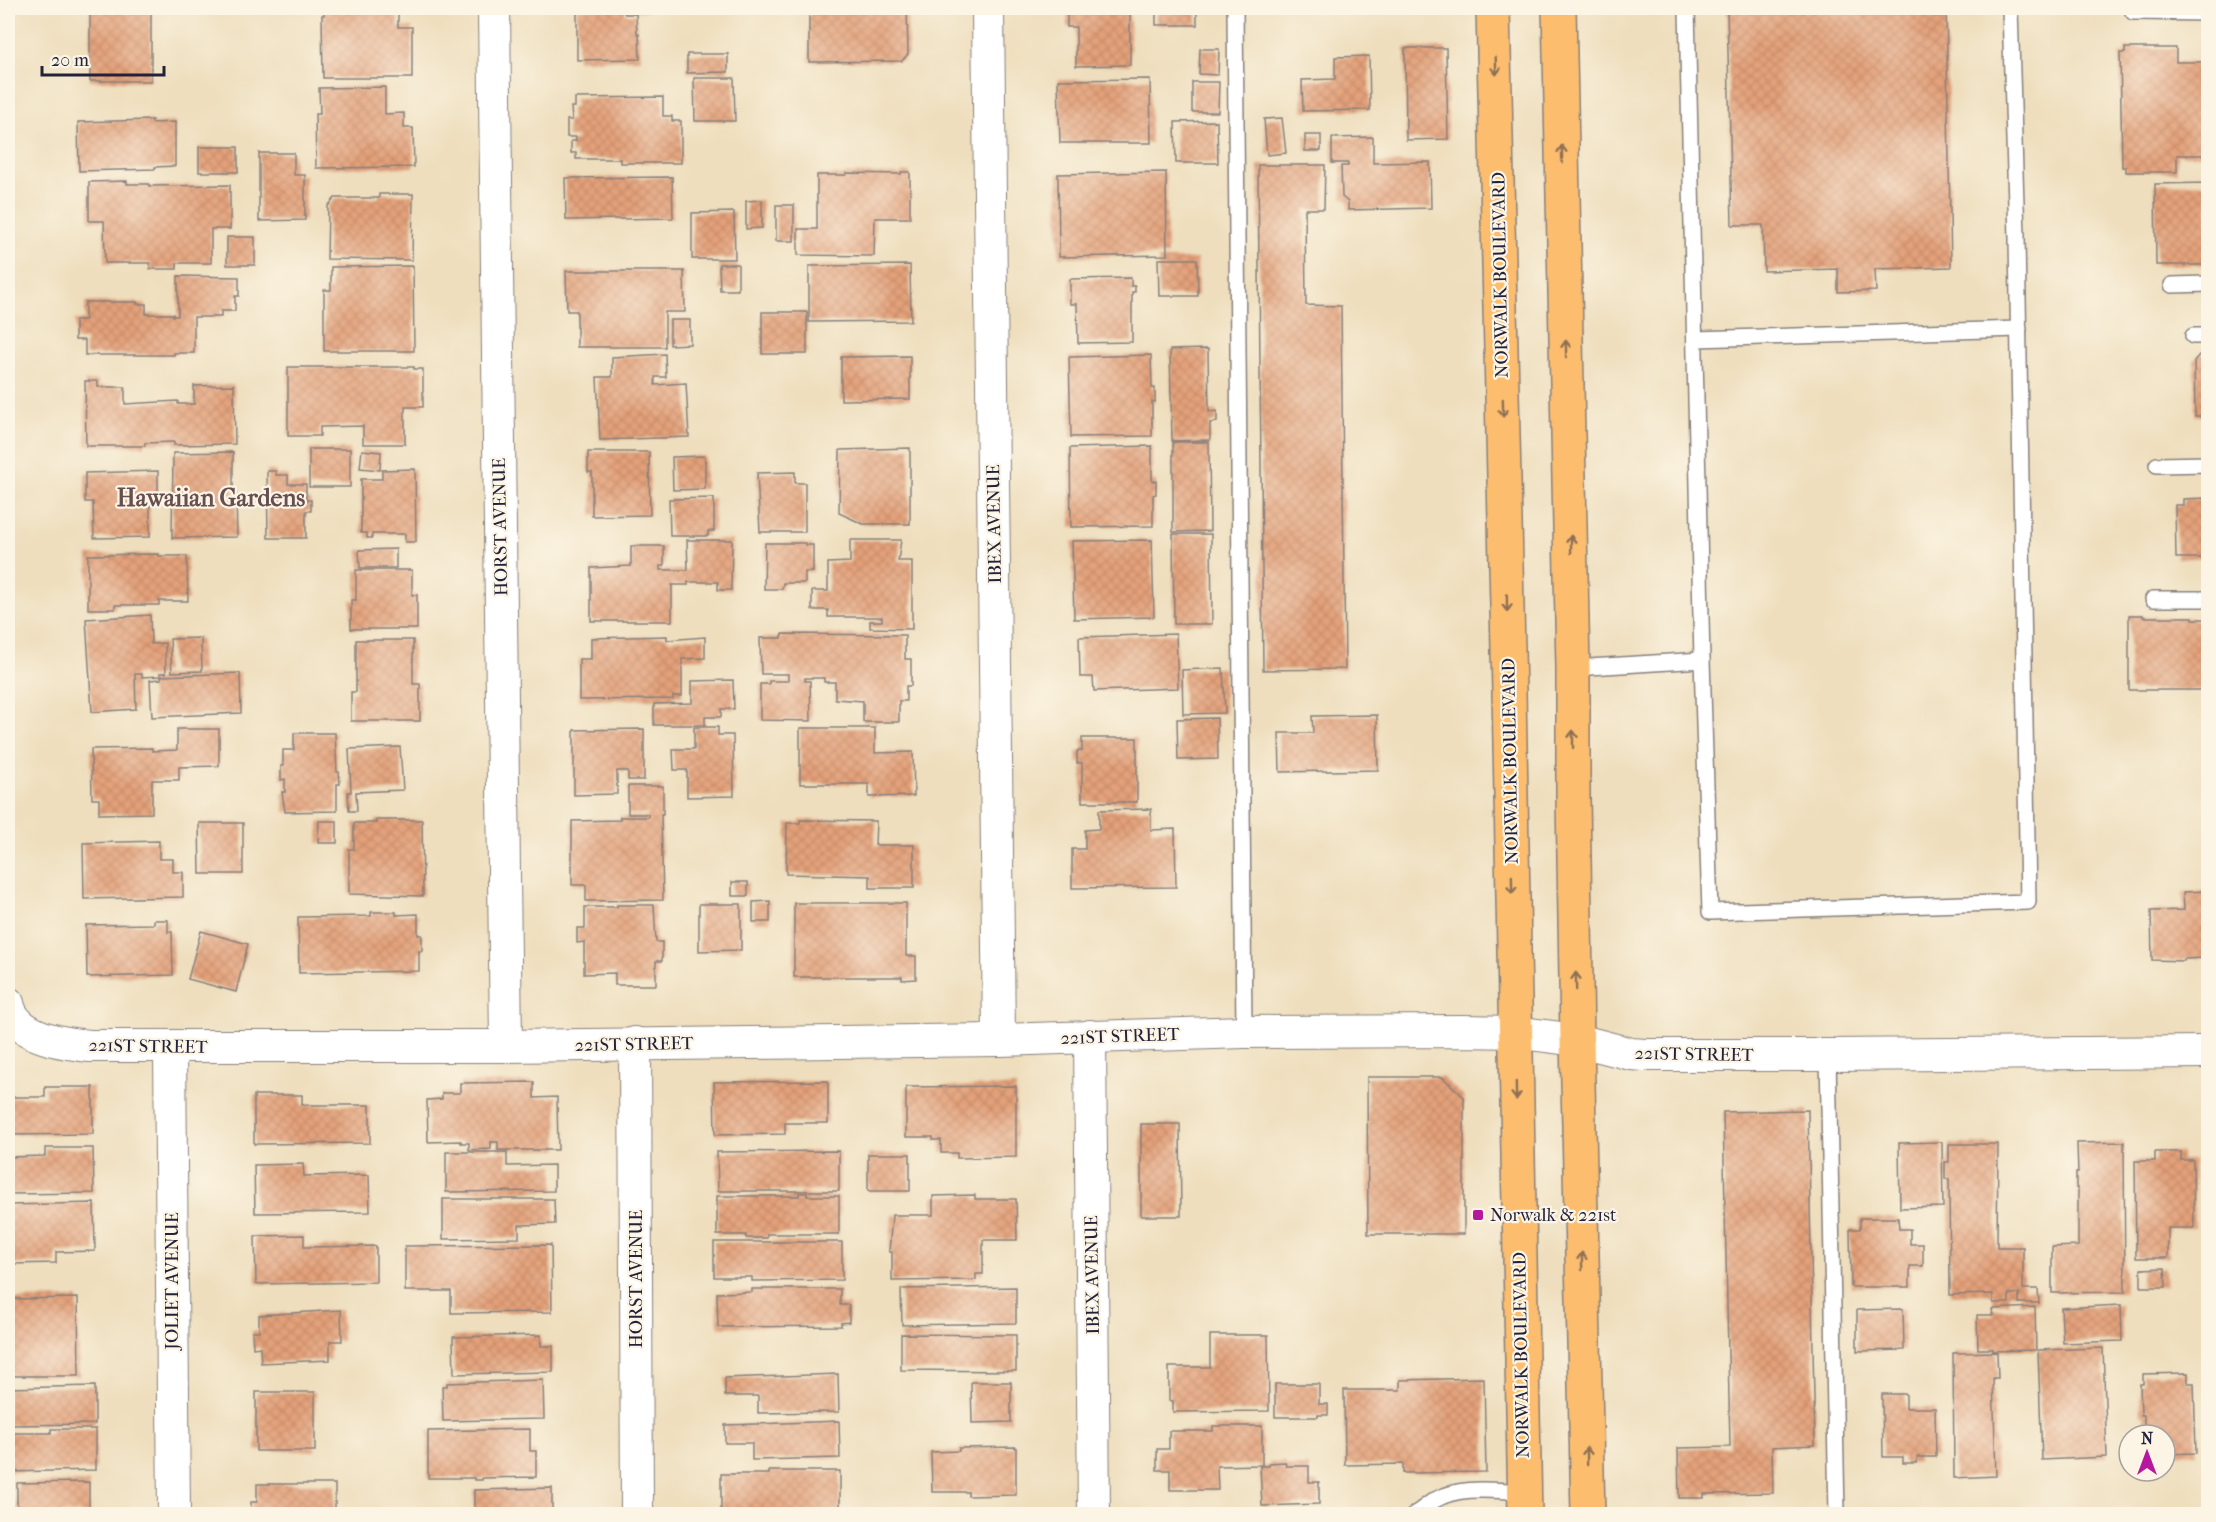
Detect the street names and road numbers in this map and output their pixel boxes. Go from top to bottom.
street label: NORWALK BOULEVARD [1488,172,1513,378]
street label: HORST AVENUE [489,458,512,596]
street label: IBEX AVENUE [983,464,1006,584]
street label: NORWALK BOULEVARD [1498,658,1523,864]
street label: 221ST STREET [1060,1024,1181,1049]
street label: 221ST STREET [574,1033,694,1056]
street label: 221ST STREET [88,1035,208,1058]
street label: 221ST STREET [1634,1043,1754,1066]
street label: HORST AVENUE [626,1210,647,1348]
street label: JOLIET AVENUE [162,1212,183,1352]
street label: IBEX AVENUE [1081,1215,1104,1335]
street label: NORWALK BOULEVARD [1509,1252,1534,1458]

